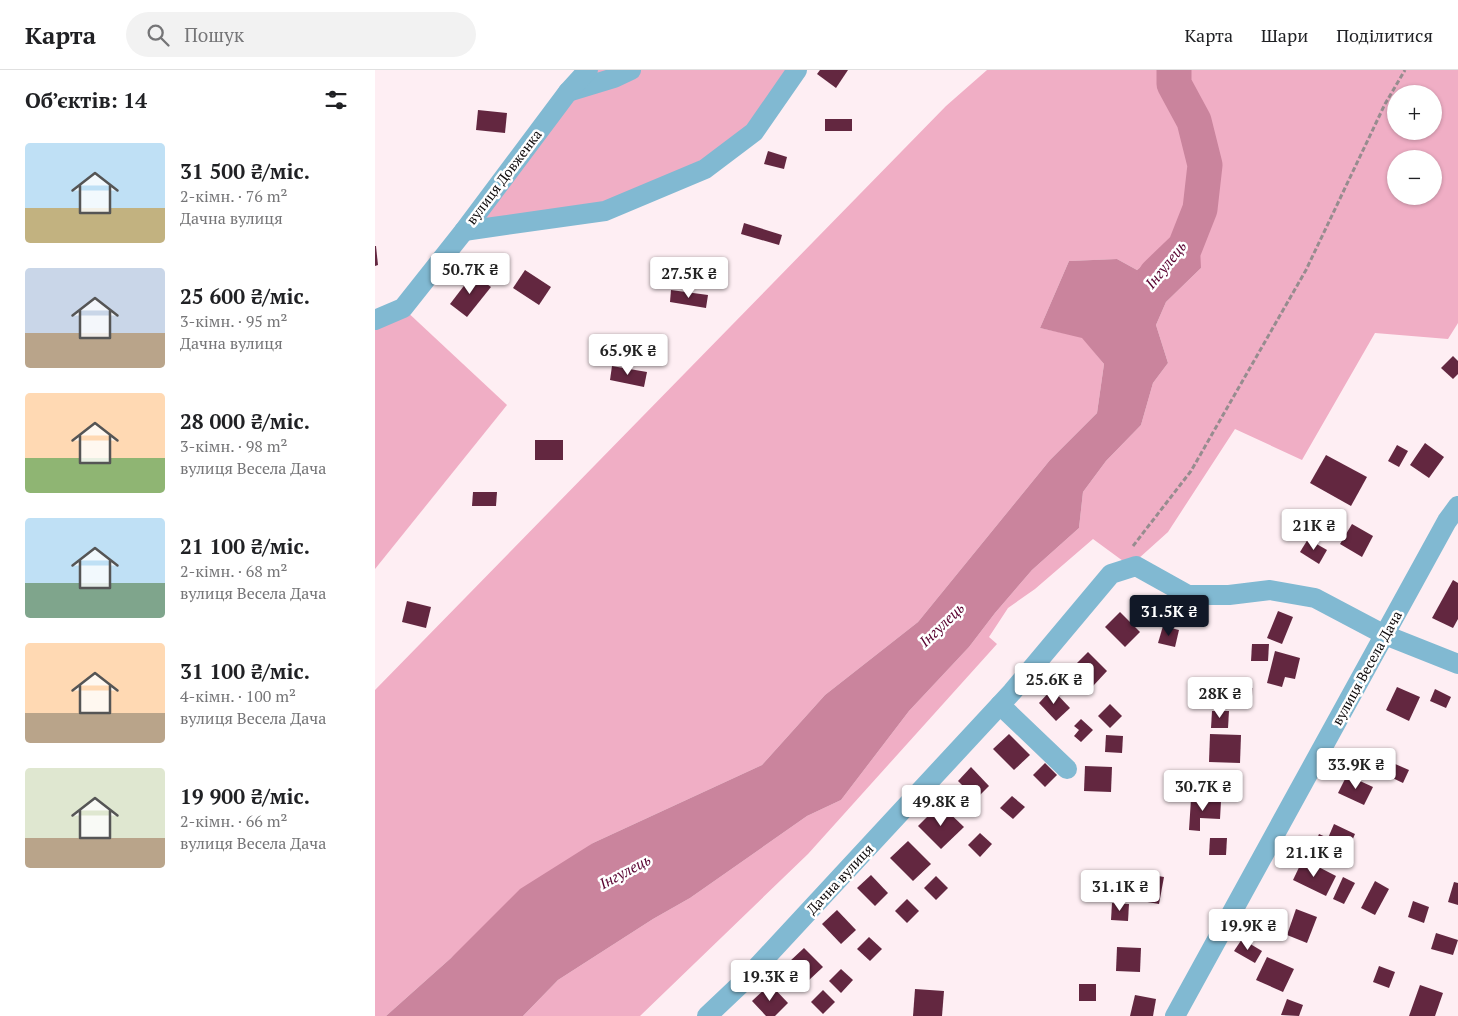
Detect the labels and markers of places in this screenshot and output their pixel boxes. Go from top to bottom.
pin: 50.7K ₴ [424,252,516,295]
pin: 27.5K ₴ [643,256,735,299]
pin: 65.9K ₴ [582,334,674,376]
pin: 21K ₴ [1279,508,1349,551]
pin: 31.5K ₴ [1123,594,1215,637]
pin: 25.6K ₴ [1008,662,1100,705]
pin: 28K ₴ [1185,676,1255,719]
pin: 33.9K ₴ [1310,748,1402,790]
pin: 30.7K ₴ [1157,770,1249,812]
pin: 49.8K ₴ [895,784,987,827]
pin: 21.1K ₴ [1268,836,1360,878]
pin: 31.1K ₴ [1074,870,1166,912]
pin: 19.9K ₴ [1202,908,1294,951]
pin: 19.3K ₴ [724,960,816,1002]

